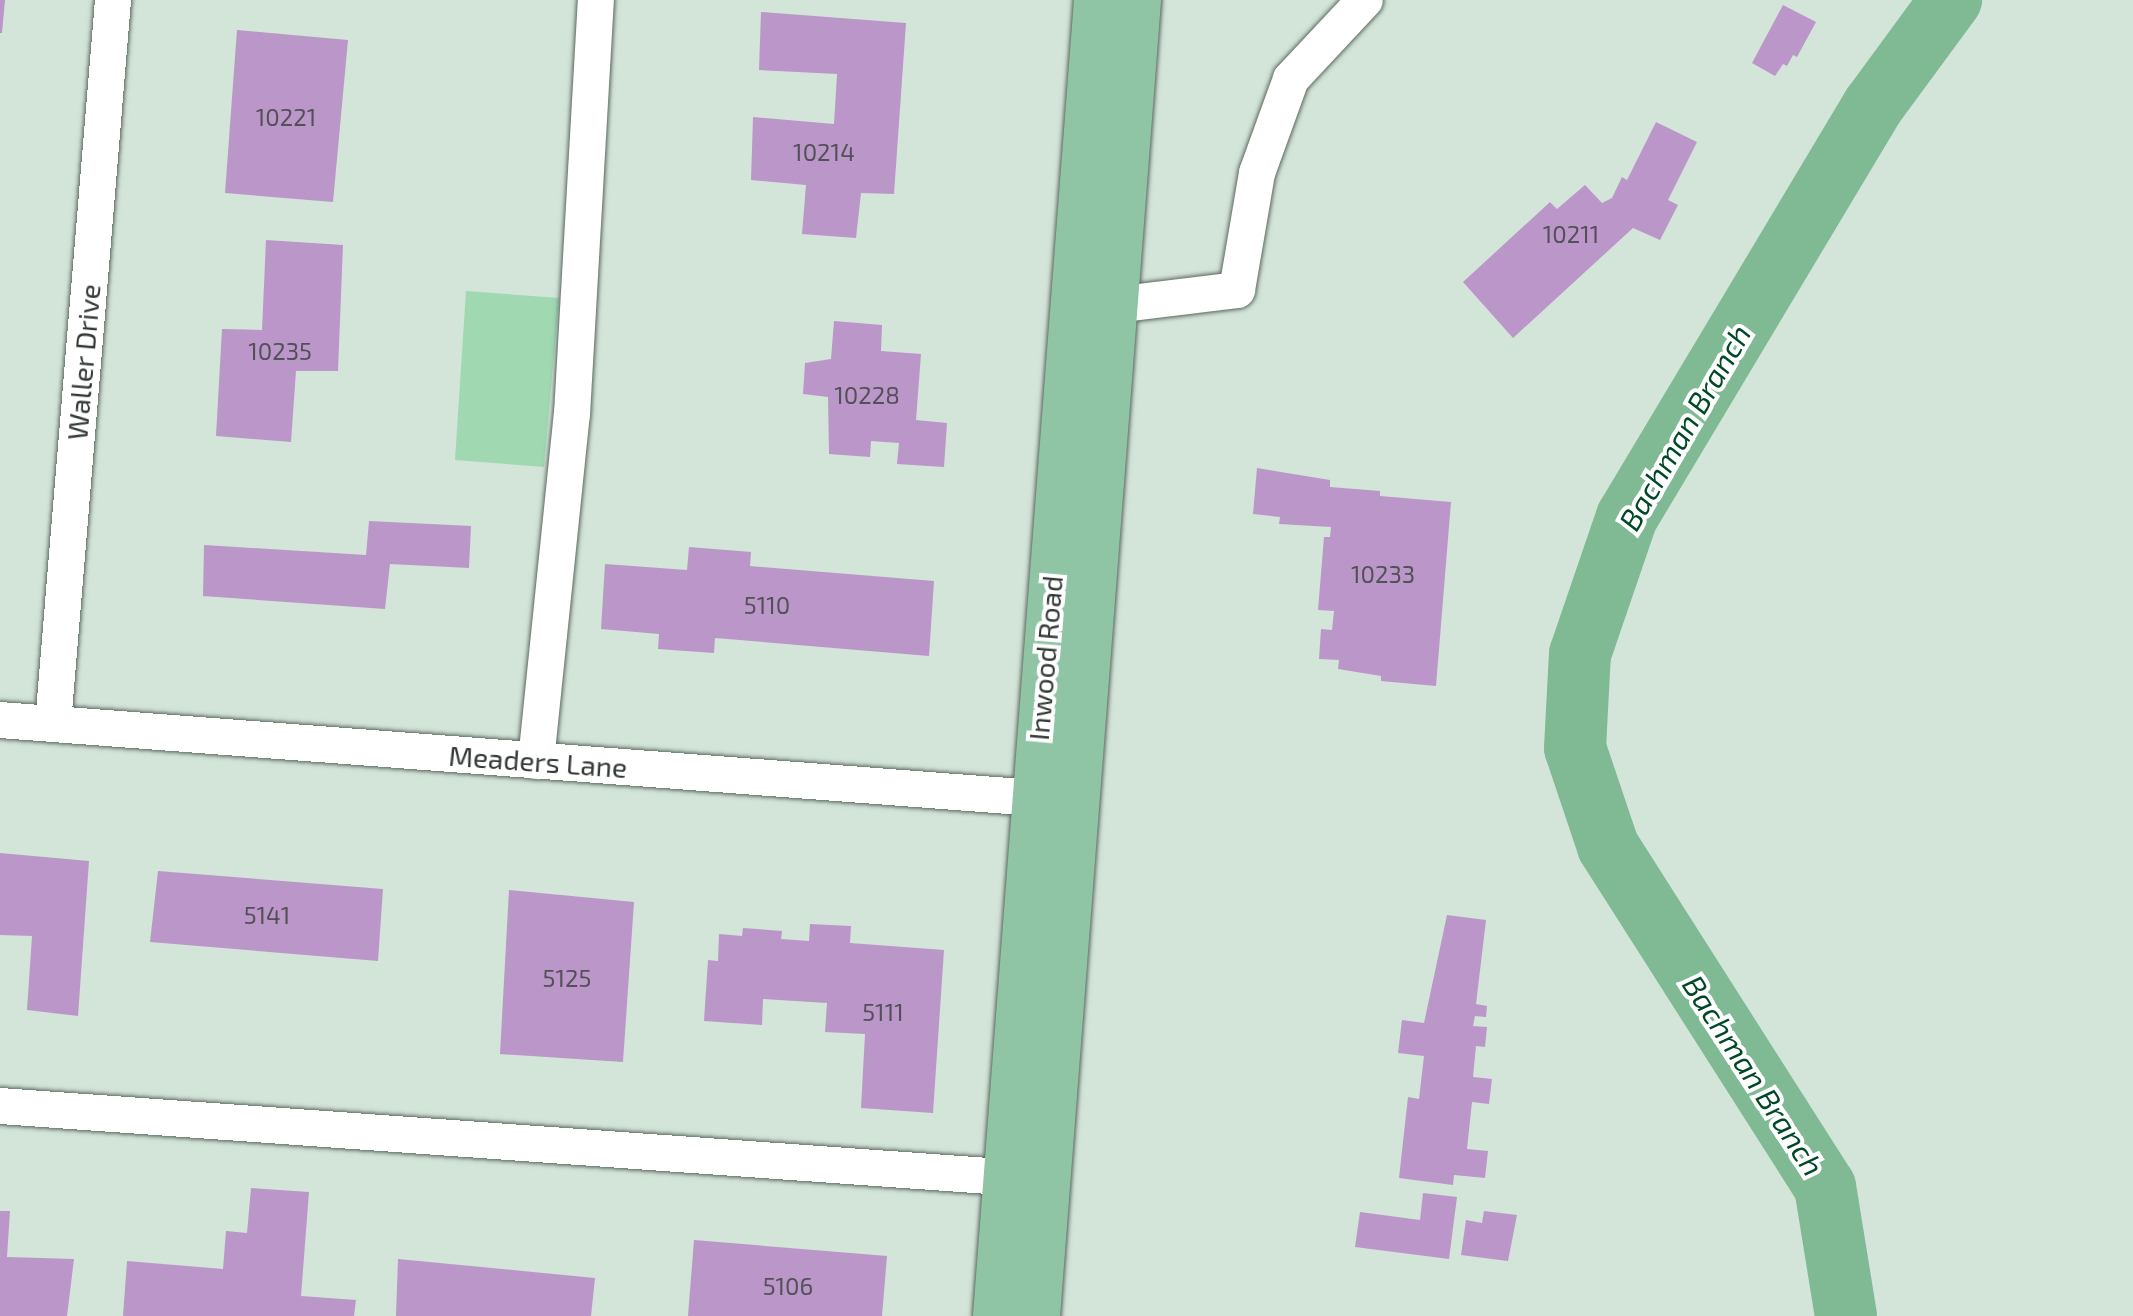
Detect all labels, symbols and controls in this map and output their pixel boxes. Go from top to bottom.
house number: 10221 [256,103,316,131]
house number: 10214 [793,138,855,166]
house number: 10211 [1543,220,1599,248]
street label: Waller Drive [59,282,107,442]
water label: Bachman Branch [1611,318,1757,536]
house number: 10235 [248,337,312,365]
house number: 10228 [834,381,900,409]
house number: 10233 [1351,560,1415,588]
street label: Inwood Road [1021,574,1069,742]
house number: 5110 [744,591,790,619]
street label: Meaders Lane [448,738,628,784]
house number: 5141 [244,901,290,929]
house number: 5125 [543,964,591,992]
water label: Bachman Branch [1676,968,1832,1182]
house number: 5111 [862,998,904,1026]
house number: 5106 [763,1272,813,1300]

